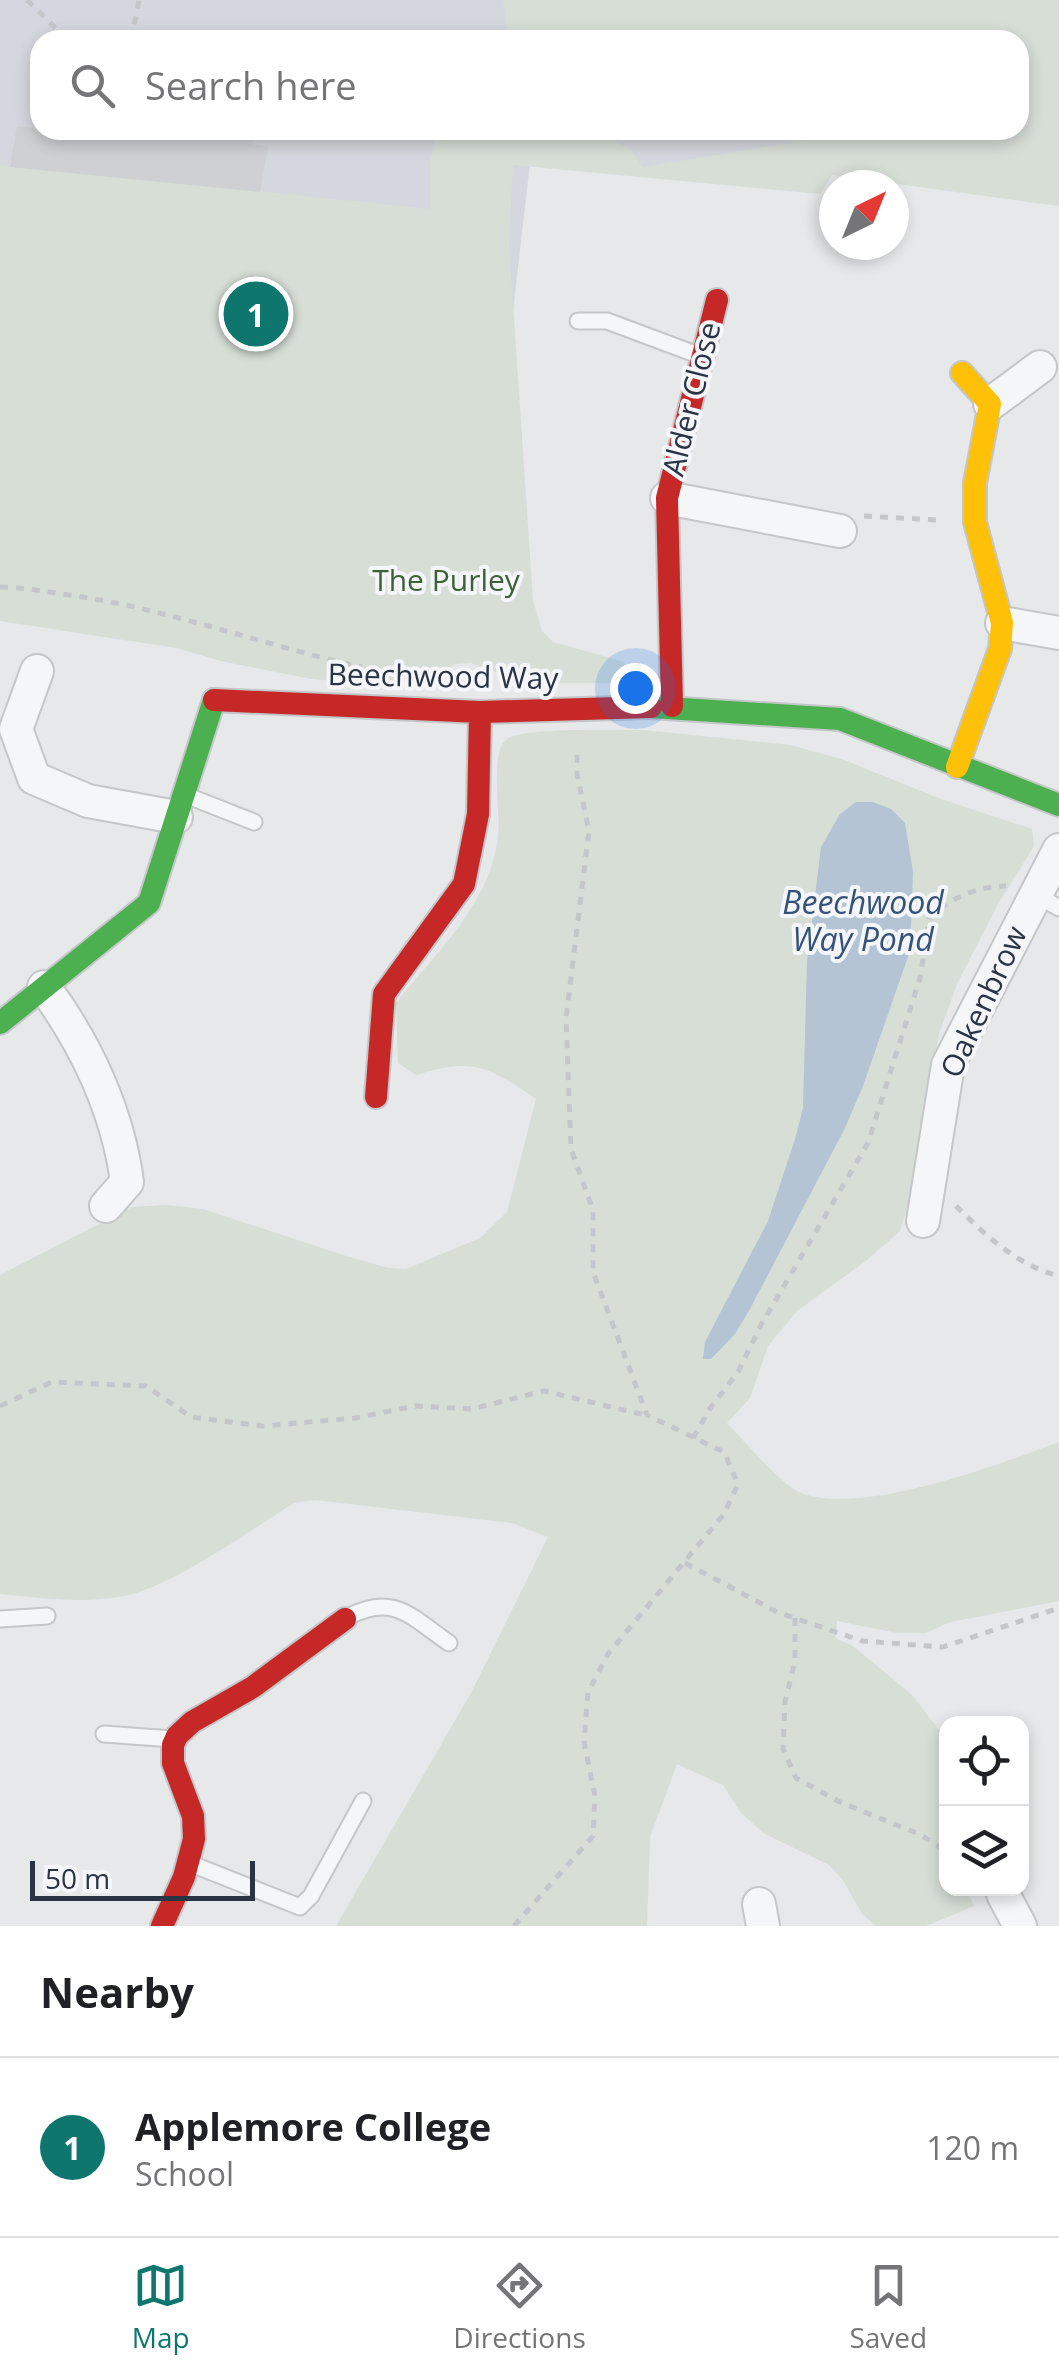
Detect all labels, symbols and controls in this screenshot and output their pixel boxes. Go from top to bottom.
search box [30,30,1029,140]
icon: search [65,58,120,113]
text: Search here [145,59,357,111]
north arrow [819,170,909,260]
pin: 1 [224,276,288,352]
street label: Alder Close [652,317,729,480]
park label: The Purley [372,559,521,600]
street label: Beechwood Way [327,653,560,698]
your location [610,663,661,714]
water label: Beechwood Way Pond [782,880,945,960]
street label: Oakenbrow [930,919,1036,1084]
map controls [939,1716,1029,1896]
button: locate [939,1716,1029,1806]
button: layers [939,1806,1029,1896]
scale bar [30,1856,255,1900]
text: 50 m [45,1859,110,1897]
text: Nearby [40,1963,194,2020]
text: Applemore College [135,2100,491,2152]
text: 1 [63,2126,82,2169]
text: 120 m [926,2126,1019,2169]
text: School [135,2152,234,2195]
tab: Map [132,2258,190,2356]
tab: Directions [453,2258,586,2356]
tab: Saved [849,2258,927,2356]

